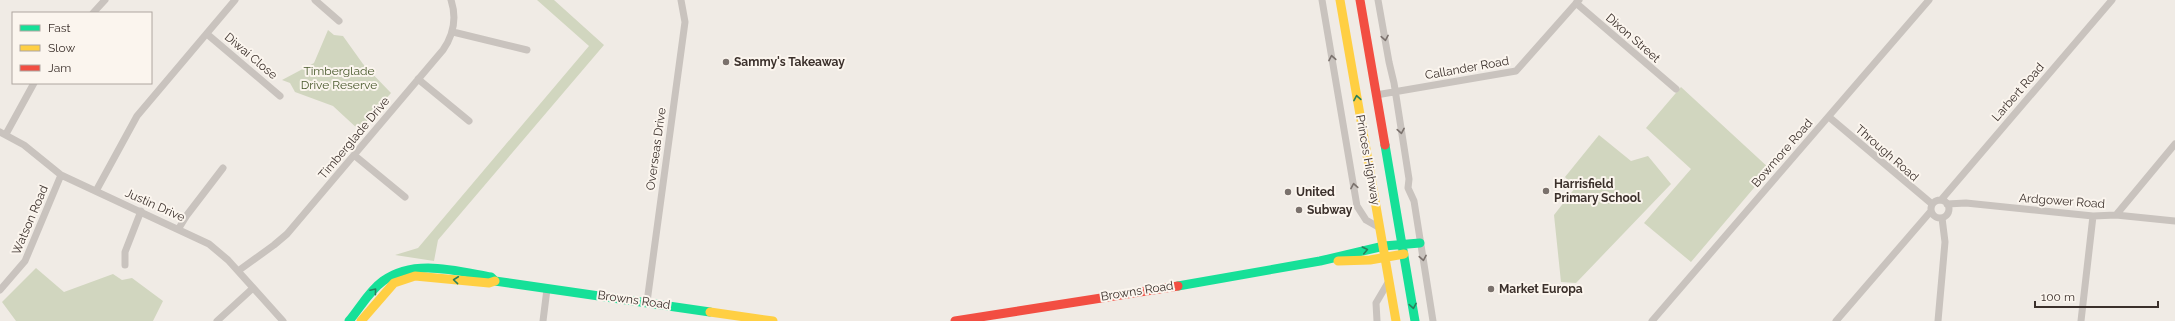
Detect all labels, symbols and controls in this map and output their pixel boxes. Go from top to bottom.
street label: Dixon Street [1603,11,1663,65]
legend [12,12,152,84]
text: Fast [48,21,71,35]
street label: Diwai Close [222,30,280,82]
one-way arrow [1380,35,1388,42]
text: Slow [48,41,75,55]
street label: Callander Road [1424,54,1510,82]
place label: Sammy's Takeaway [734,55,845,69]
one-way arrow [1328,55,1337,61]
marker: Sammy's Takeaway [721,57,731,67]
street label: Larbert Road [1989,60,2047,124]
text: Jam [48,61,71,75]
park label: Timberglade Drive Reserve [301,64,377,92]
street label: Timberglade Drive [316,94,392,182]
one-way arrow [1354,95,1362,102]
street label: Overseas Drive [643,107,669,191]
street label: Princes Highway [1353,114,1383,207]
street label: Bowmore Road [1749,116,1815,190]
street label: Through Road [1853,122,1921,184]
one-way arrow [1396,128,1405,134]
place label: Harrisfield Primary School [1554,177,1641,205]
street label: Watson Road [9,183,51,257]
one-way arrow [1350,183,1359,189]
place label: United [1296,185,1335,199]
street label: Justin Drive [123,186,187,224]
marker: Harrisfield Primary School [1541,186,1551,196]
marker: United [1283,187,1293,197]
street label: Ardgower Road [2018,191,2106,211]
place label: Subway [1307,203,1353,217]
marker: Subway [1294,205,1304,215]
one-way arrow [1362,247,1369,255]
one-way arrow [1418,255,1427,261]
one-way arrow [453,276,459,285]
street label: Browns Road [1100,278,1174,304]
place label: Market Europa [1499,282,1583,296]
scale bar [2035,283,2158,309]
marker: Market Europa [1486,284,1496,294]
street label: Browns Road [597,288,671,312]
one-way arrow [369,289,376,296]
text: 100 m [2041,290,2075,304]
one-way arrow [1408,303,1417,309]

